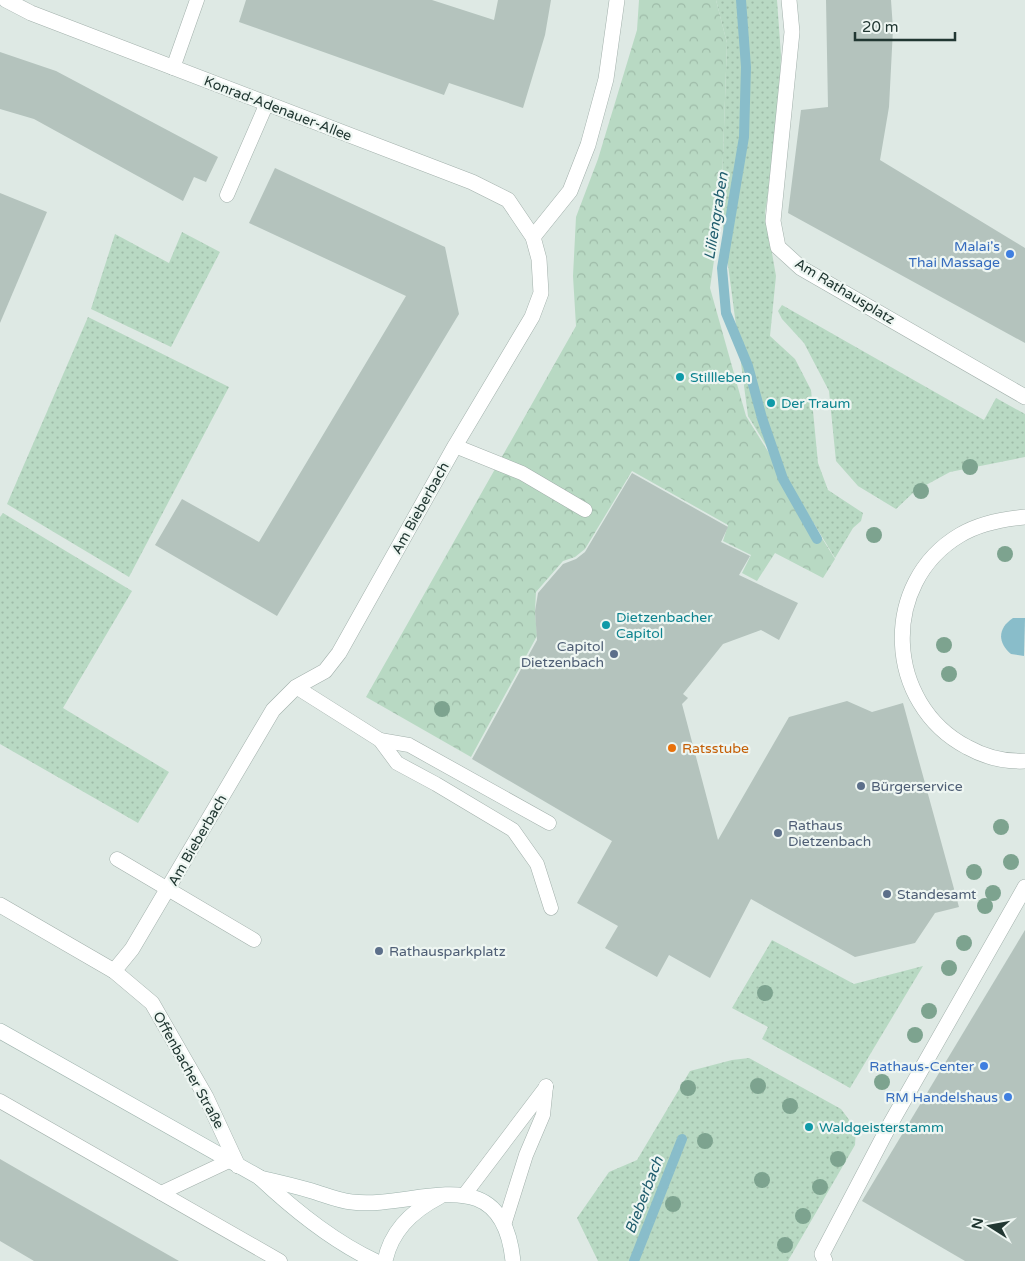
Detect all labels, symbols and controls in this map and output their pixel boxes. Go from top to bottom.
scale bar [855,10,955,42]
text: 20 m [862,18,899,36]
street label: Konrad-Adenauer-Allee [201,72,354,145]
water label: Liliengraben [700,170,732,261]
place label: Malai's Thai Massage [909,238,1000,271]
marker: Malai's Thai Massage [1004,248,1016,260]
street label: Am Rathausplatz [792,255,898,328]
place label: Stillleben [690,369,751,386]
marker: Stillleben [674,371,686,383]
place label: Der Traum [781,395,850,412]
marker: Der Traum [765,397,777,409]
street label: Am Bieberbach [388,459,453,557]
place label: Dietzenbacher Capitol [616,609,713,642]
marker: Dietzenbacher Capitol [600,619,612,631]
place label: Capitol Dietzenbach [521,638,604,671]
marker: Capitol Dietzenbach [608,648,620,660]
place label: Ratsstube [682,740,749,757]
marker: Ratsstube [666,742,678,754]
place label: Bürgerservice [871,778,963,795]
marker: Bürgerservice [855,780,867,792]
street label: Am Bieberbach [164,792,230,889]
place label: Rathaus Dietzenbach [788,817,871,850]
marker: Rathaus Dietzenbach [772,827,784,839]
place label: Standesamt [897,886,977,903]
marker: Standesamt [881,888,893,900]
place label: Rathausparkplatz [389,943,506,960]
marker: Rathausparkplatz [373,945,385,957]
street label: Offenbacher Straße [149,1009,228,1132]
place label: Rathaus-Center [869,1058,975,1075]
marker: Rathaus-Center [978,1060,990,1072]
place label: RM Handelshaus [885,1089,998,1106]
marker: RM Handelshaus [1002,1091,1014,1103]
place label: Waldgeisterstamm [819,1119,944,1136]
marker: Waldgeisterstamm [803,1121,815,1133]
water label: Bieberbach [621,1153,667,1236]
north arrow [965,1201,1015,1251]
text: N [968,1216,987,1231]

